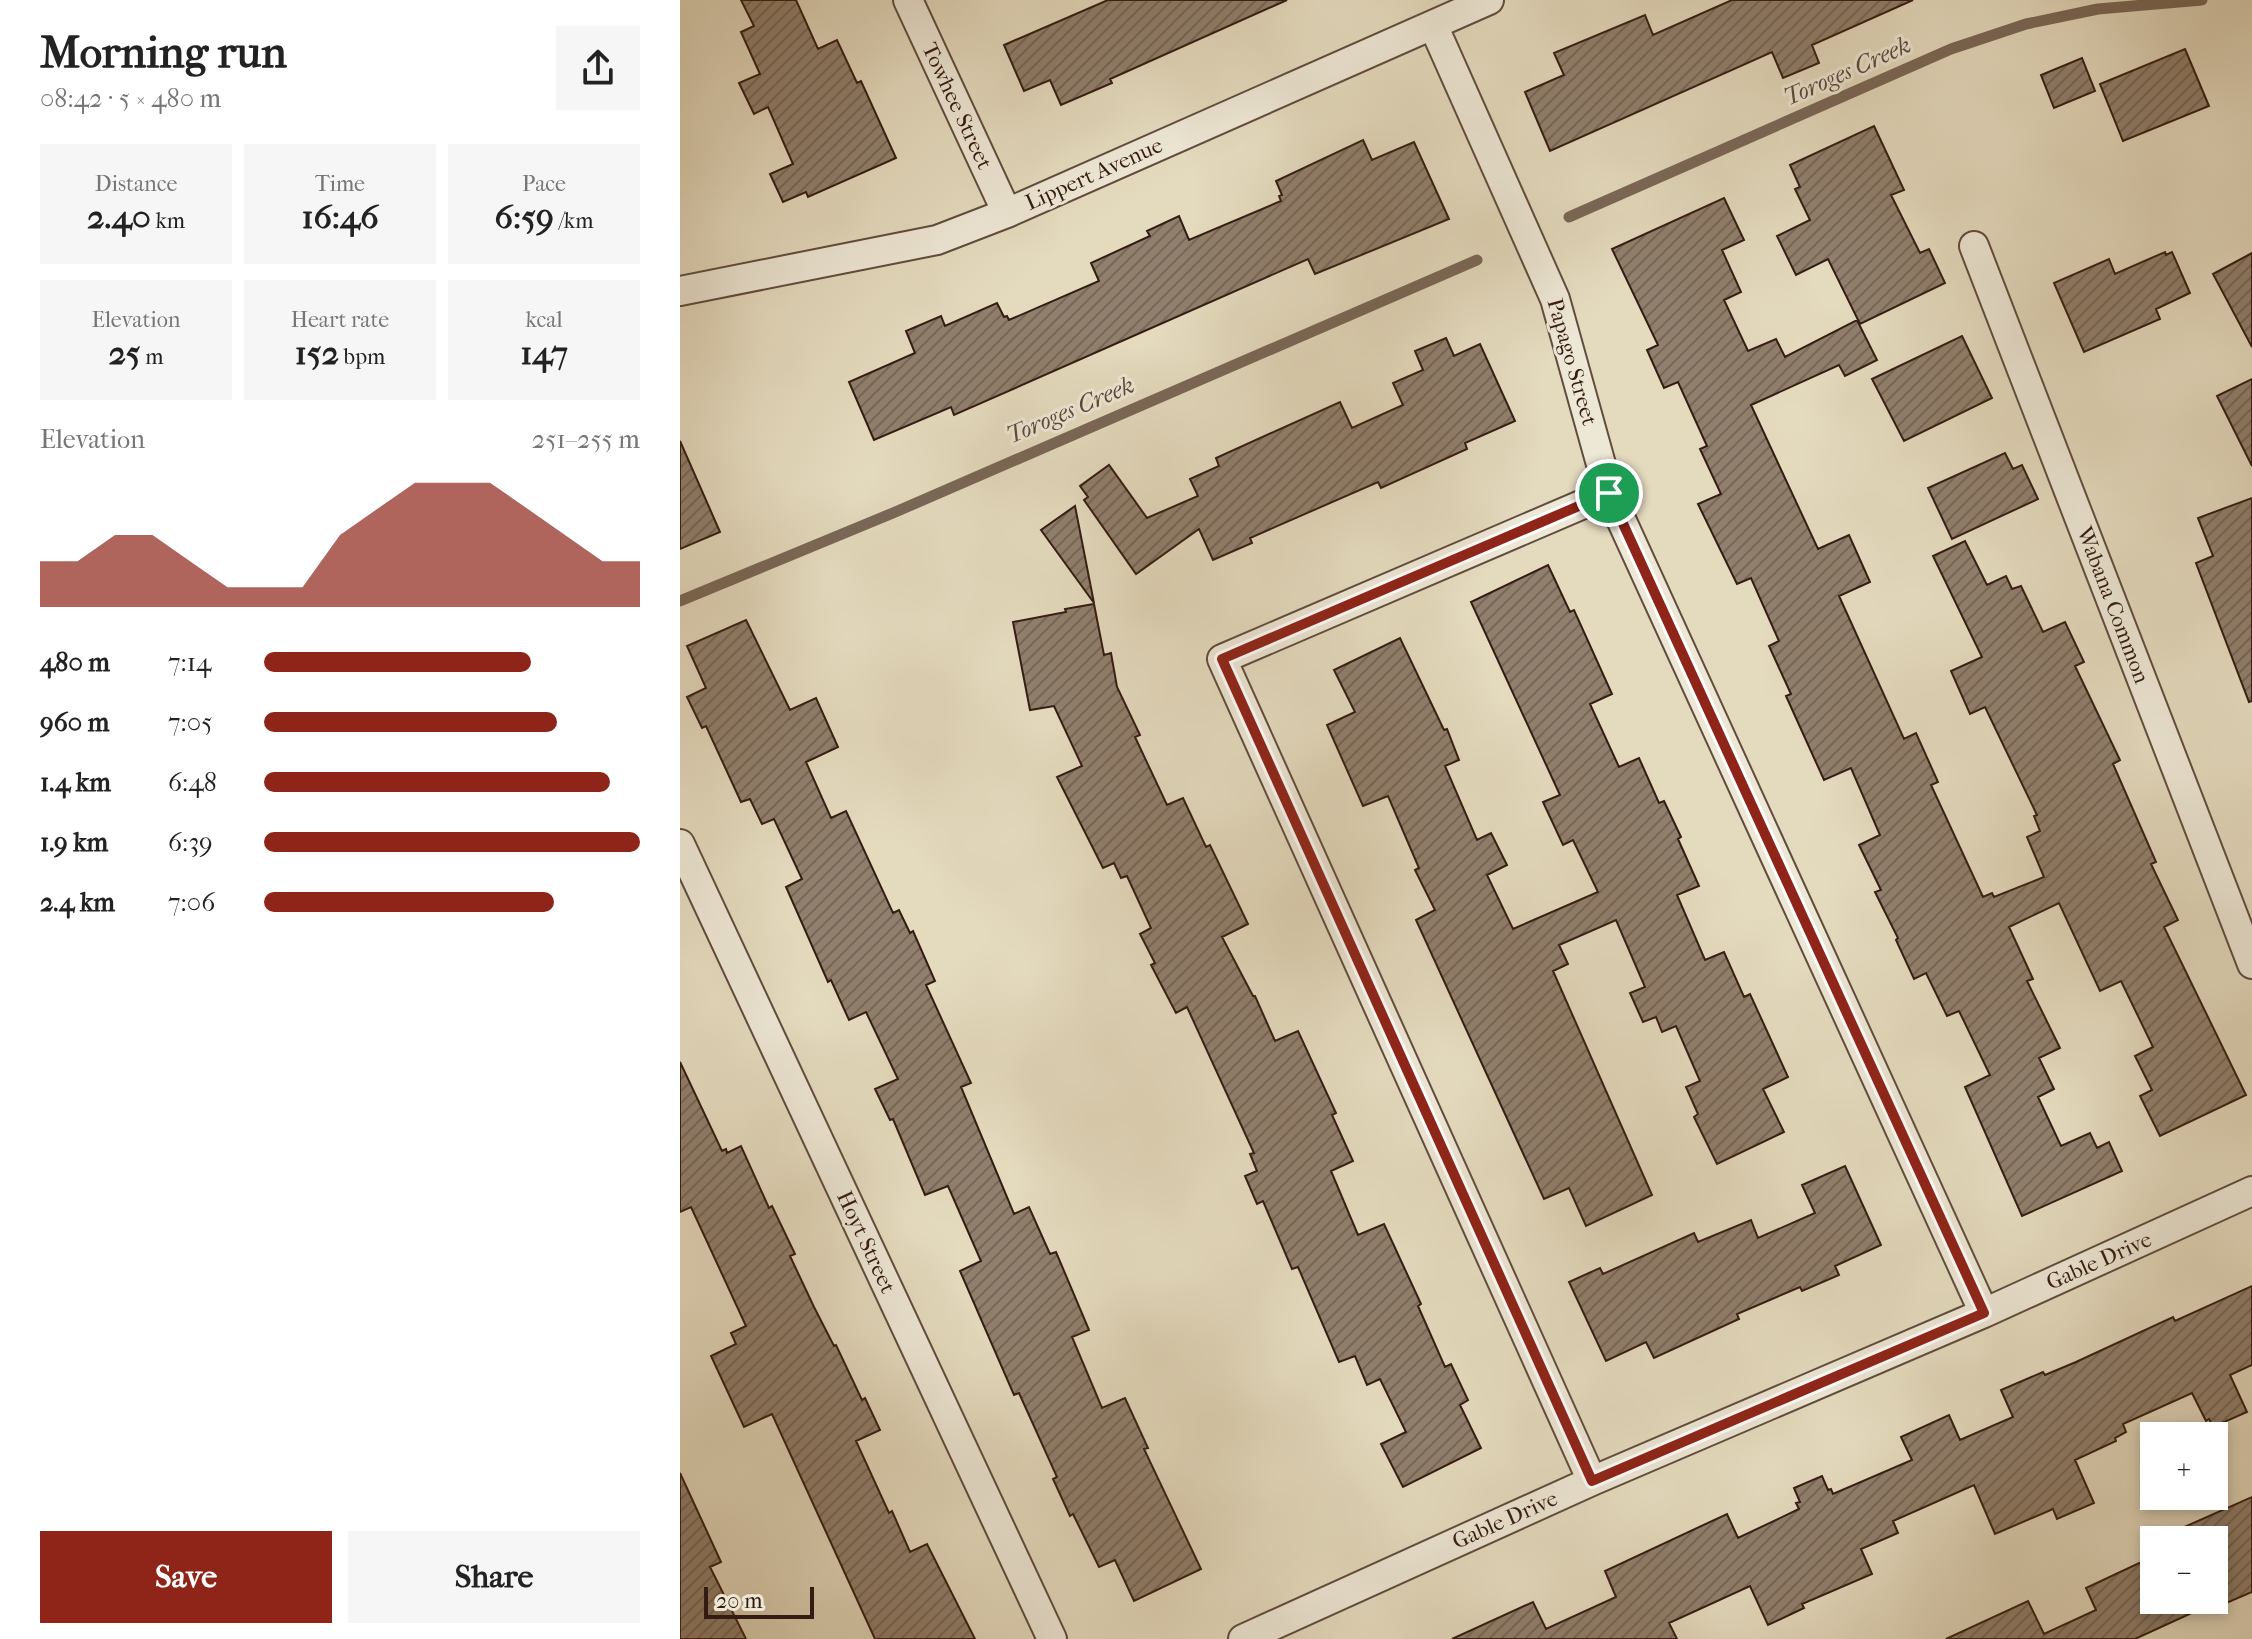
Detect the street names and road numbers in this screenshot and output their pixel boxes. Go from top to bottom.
street label: Towhee Street [916,39,998,173]
street label: Lippert Avenue [1021,132,1167,216]
street label: Papago Street [1541,295,1603,429]
street label: Wabana Common [2071,522,2155,687]
street label: Hoyt Street [831,1187,901,1297]
street label: Gable Drive [2042,1226,2156,1296]
street label: Gable Drive [1448,1485,1562,1555]

